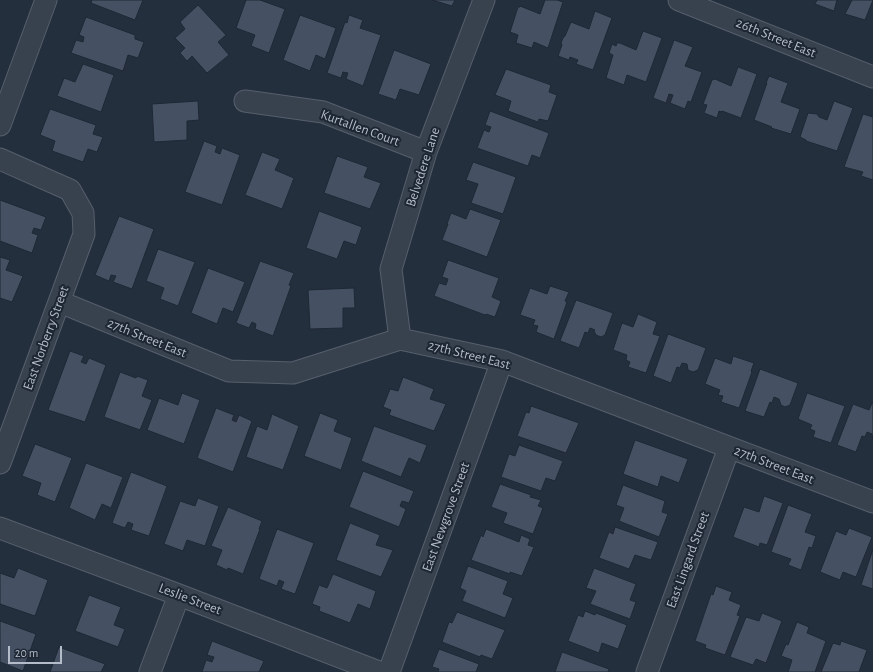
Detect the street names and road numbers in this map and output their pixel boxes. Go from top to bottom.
street label: 26th Street East [734,14,818,62]
street label: Kurtallen Court [318,106,402,150]
street label: Belvedere Lane [402,125,444,209]
street label: East Norberry Street [19,284,73,392]
street label: 27th Street East [105,314,189,362]
street label: 27th Street East [426,337,512,373]
street label: 27th Street East [732,442,816,488]
street label: East Newgrove Street [418,460,474,574]
street label: East Lingard Street [663,510,713,610]
street label: Leslie Street [156,579,224,619]

